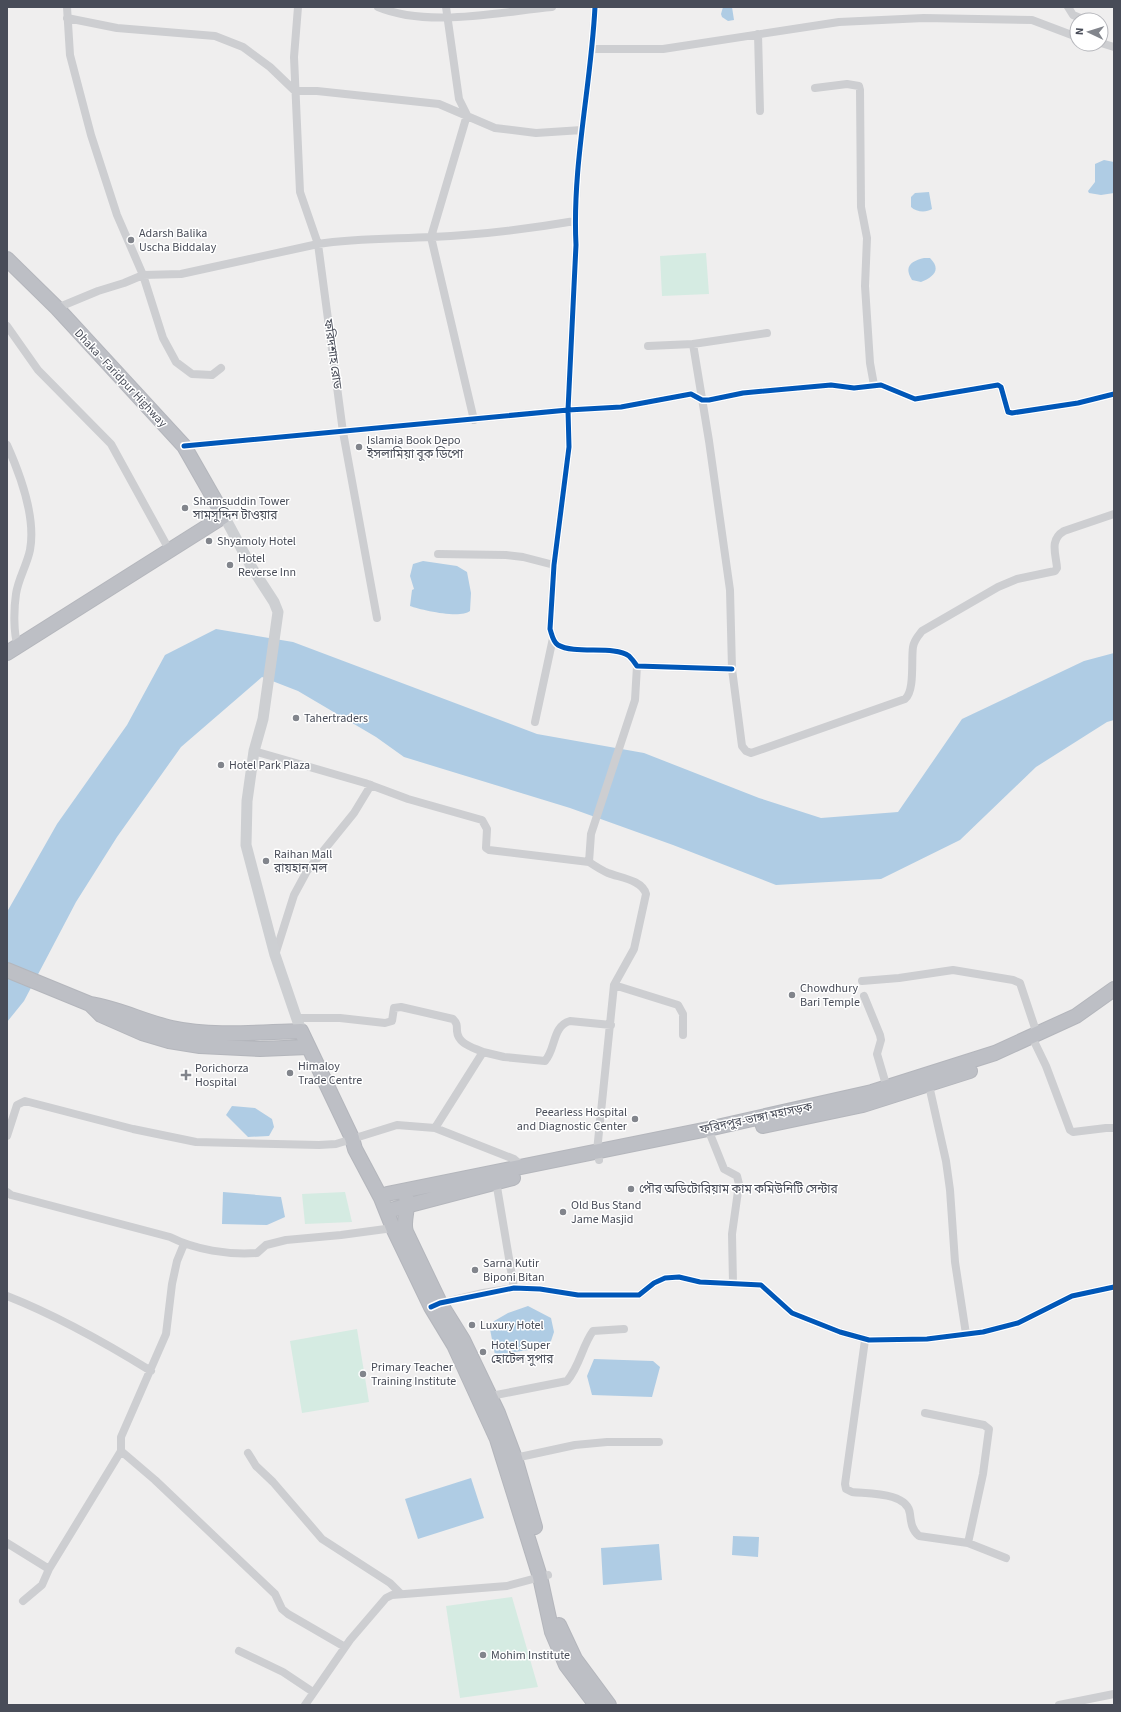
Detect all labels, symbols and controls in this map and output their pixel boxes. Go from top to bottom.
north arrow [1069,12,1109,52]
text: N [1072,27,1087,36]
place label: Adarsh Balika Uscha Biddalay [139,225,217,256]
marker: Adarsh Balika Uscha Biddalay [126,235,136,245]
street label: ফরিদশাহ রোড [319,317,346,391]
street label: Dhaka - Faridpur Highway [70,325,171,432]
place label: Islamia Book Depo ইসলামিয়া বুক ডিপো [366,432,464,463]
marker: Islamia Book Depo ইসলামিয়া বুক ডিপো [354,442,364,452]
place label: Shamsuddin Tower সামসুদ্দিন টাওয়ার [192,493,290,524]
marker: Shamsuddin Tower সামসুদ্দিন টাওয়ার [180,503,190,513]
place label: Shyamoly Hotel [217,533,296,550]
marker: Shyamoly Hotel [204,536,214,546]
place label: Hotel Reverse Inn [238,550,296,581]
marker: Hotel Reverse Inn [225,560,235,570]
place label: Tahertraders [304,710,368,727]
marker: Tahertraders [291,713,301,723]
place label: Hotel Park Plaza [229,757,310,774]
marker: Hotel Park Plaza [216,760,226,770]
place label: Raihan Mall রায়হান মল [273,846,332,877]
marker: Raihan Mall রায়হান মল [261,856,271,866]
place label: Chowdhury Bari Temple [800,980,860,1011]
marker: Chowdhury Bari Temple [787,990,797,1000]
place label: Himaloy Trade Centre [298,1058,362,1089]
place label: Porichorza Hospital [195,1060,249,1091]
marker: Himaloy Trade Centre [285,1068,295,1078]
marker: Porichorza Hospital [180,1069,192,1081]
street label: ফরিদপুর-ভাঙ্গা মহাসড়ক [697,1098,814,1139]
place label: Peearless Hospital and Diagnostic Center [517,1104,628,1135]
marker: Peearless Hospital and Diagnostic Center [630,1114,640,1124]
place label: পৌর অডিটোরিয়াম কাম কমিউনিটি সেন্টার [639,1181,838,1198]
marker: পৌর অডিটোরিয়াম কাম কমিউনিটি সেন্টার [626,1184,636,1194]
place label: Old Bus Stand Jame Masjid [571,1197,641,1228]
marker: Old Bus Stand Jame Masjid [558,1207,568,1217]
place label: Sarna Kutir Biponi Bitan [483,1255,545,1286]
marker: Sarna Kutir Biponi Bitan [470,1265,480,1275]
place label: Luxury Hotel [480,1317,544,1334]
marker: Luxury Hotel [467,1320,477,1330]
place label: Hotel Super হোটেল সুপার [491,1337,554,1368]
marker: Hotel Super হোটেল সুপার [478,1347,488,1357]
place label: Primary Teacher Training Institute [371,1359,456,1390]
marker: Primary Teacher Training Institute [358,1369,368,1379]
place label: Mohim Institute [491,1647,570,1664]
marker: Mohim Institute [478,1650,488,1660]

